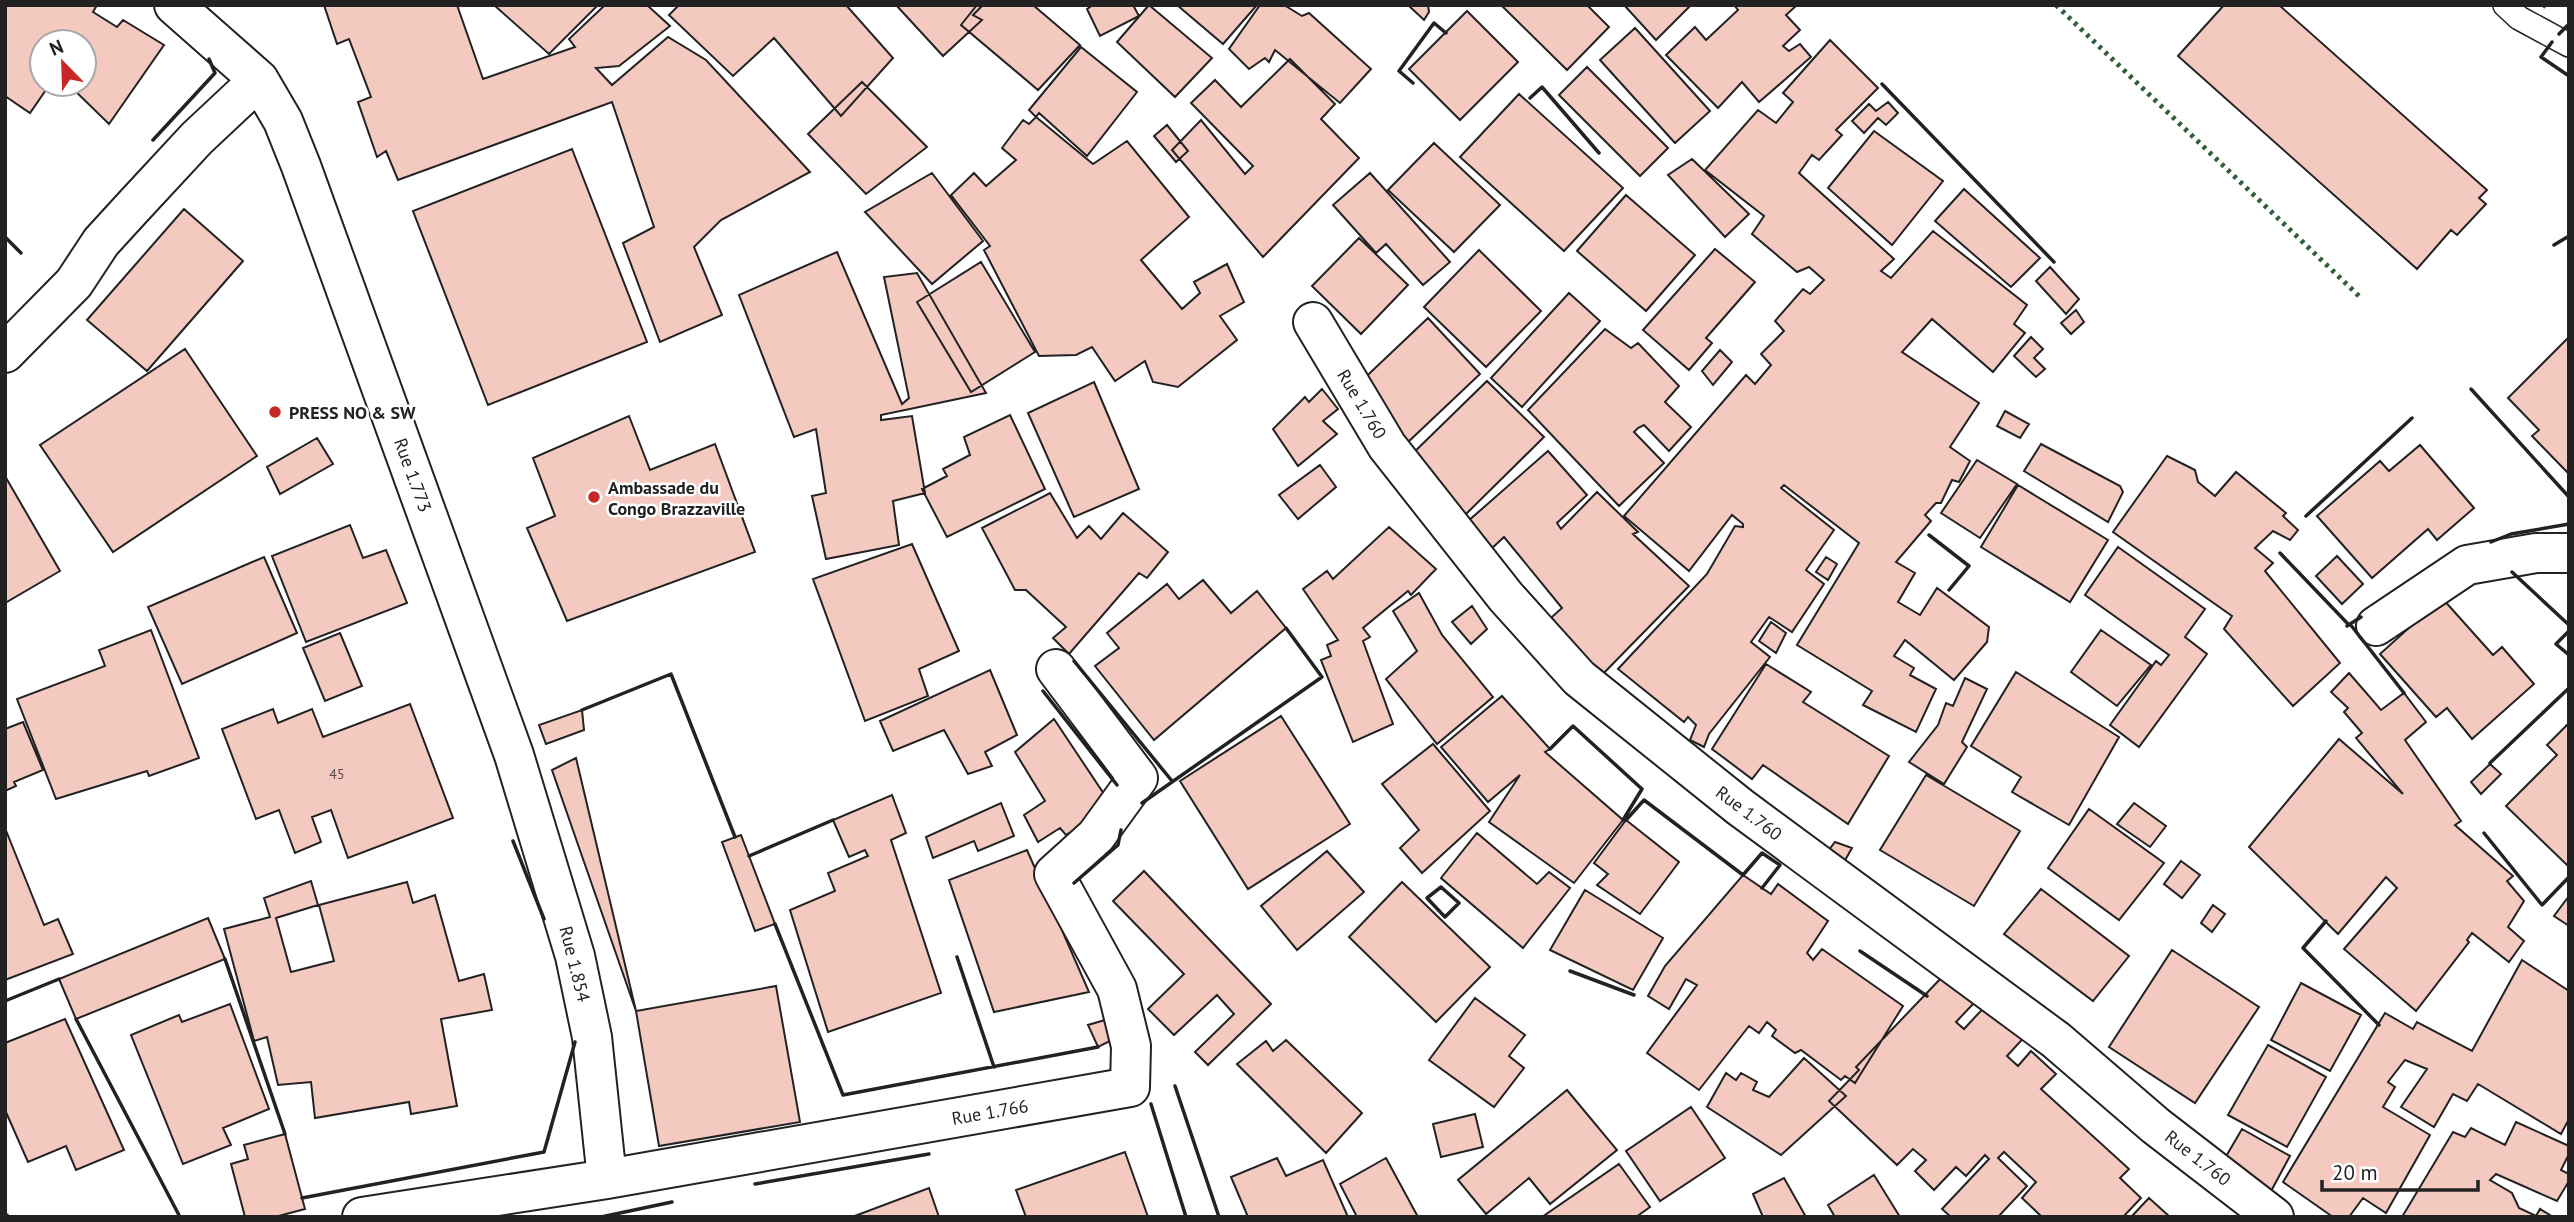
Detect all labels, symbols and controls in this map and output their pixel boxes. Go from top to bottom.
north arrow [28,28,98,98]
text: N [46,34,67,61]
street label: Rue 1.760 [1332,365,1392,443]
place label: PRESS NO & SW [289,401,416,424]
marker: PRESS NO & SW [267,404,283,420]
street label: Rue 1.773 [389,435,437,515]
place label: Ambassade du Congo Brazzaville [608,476,745,520]
marker: Ambassade du Congo Brazzaville [586,489,602,505]
house number: 45 [329,765,345,783]
street label: Rue 1.760 [1711,781,1787,846]
street label: Rue 1.854 [554,924,596,1004]
street label: Rue 1.766 [950,1094,1030,1130]
street label: Rue 1.760 [2160,1125,2236,1191]
scale bar [2322,1148,2478,1192]
text: 20 m [2332,1159,2378,1186]

